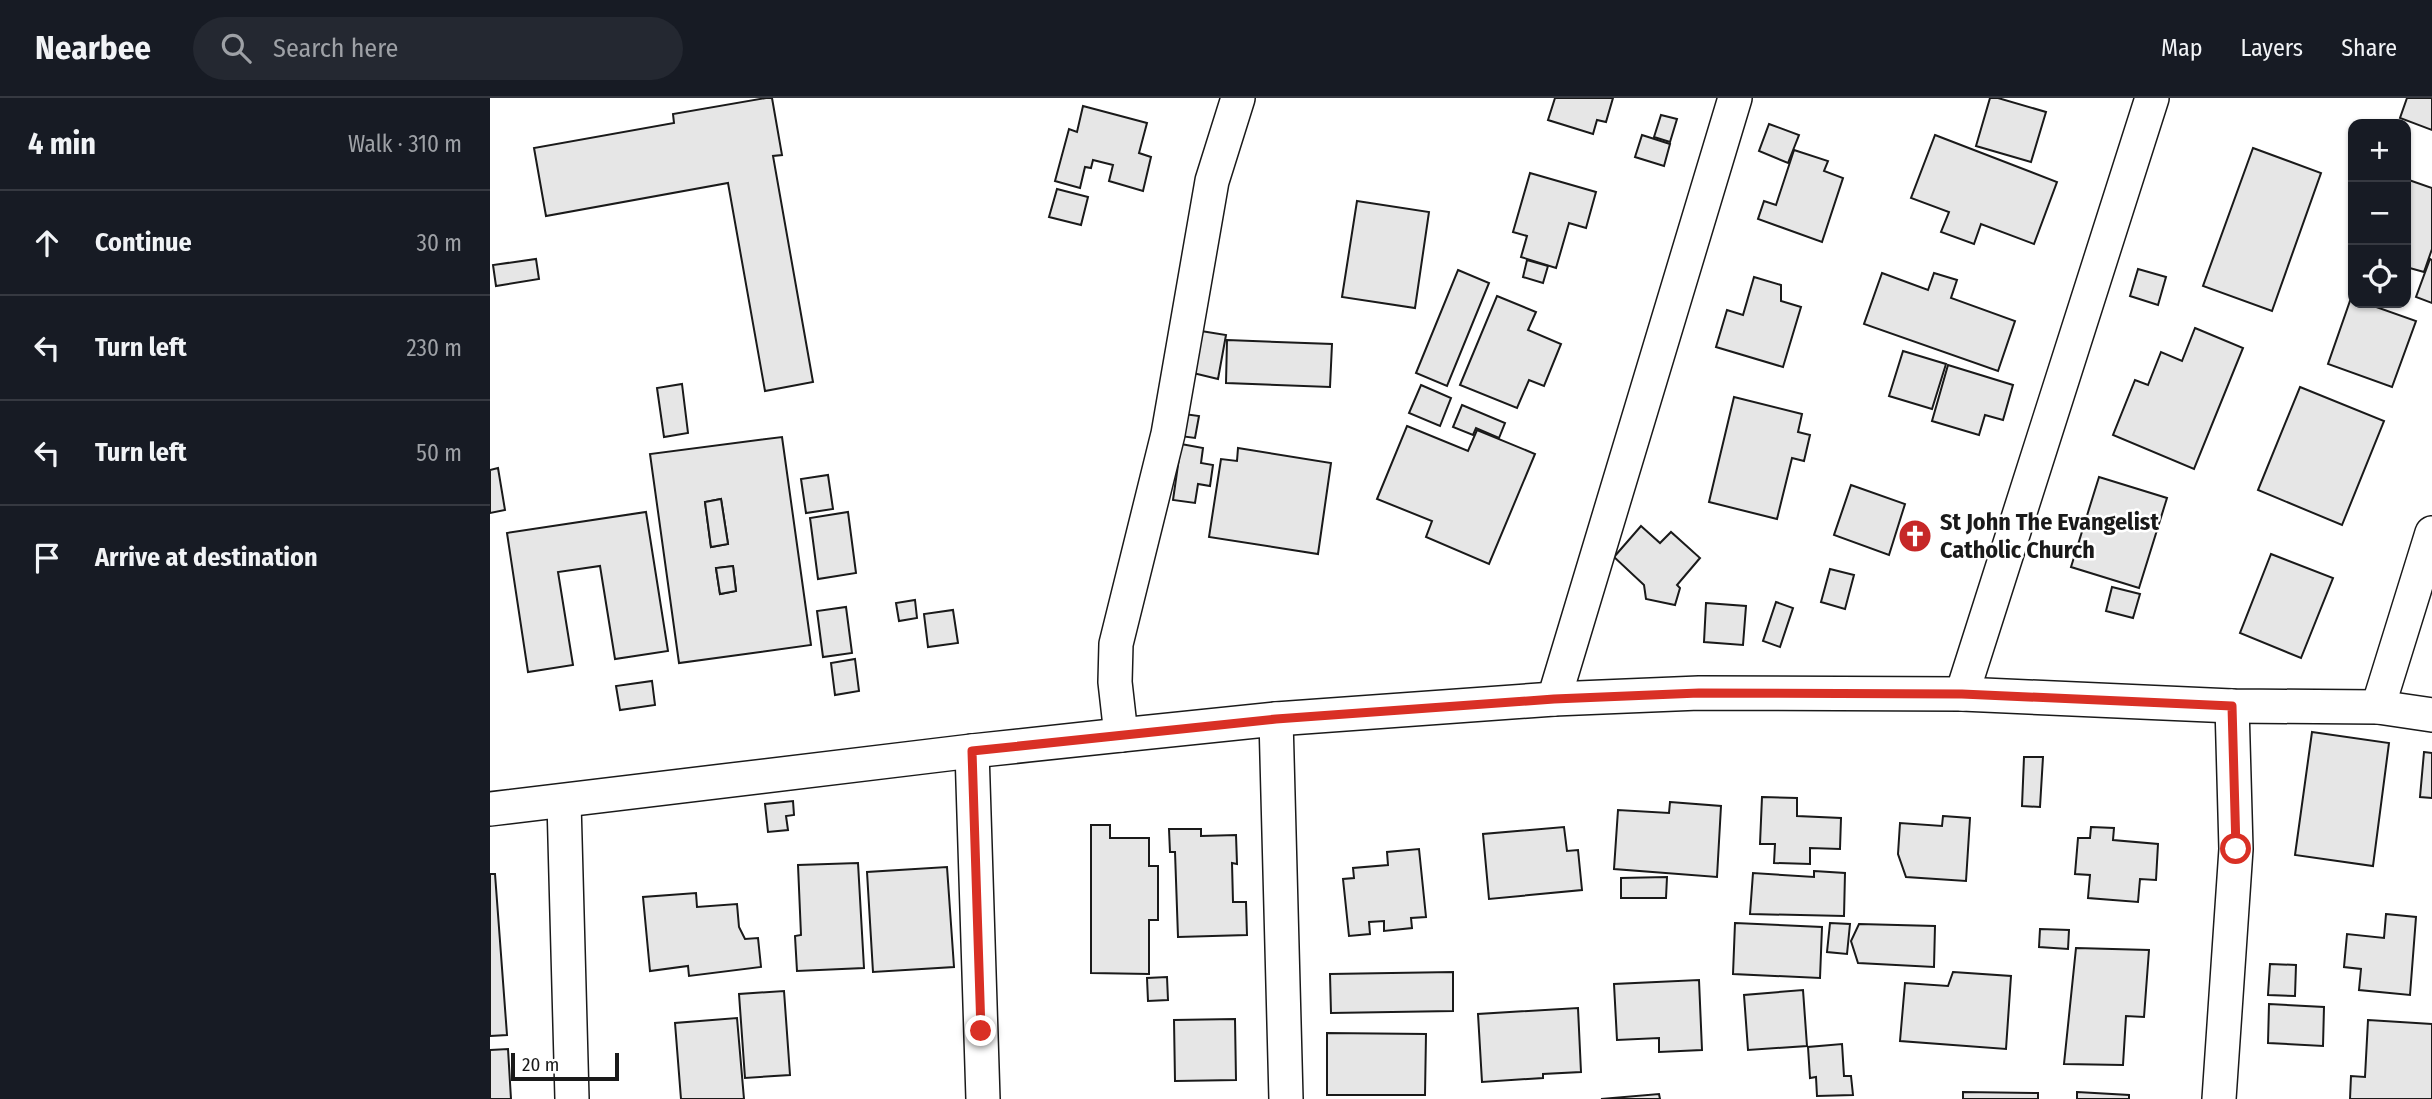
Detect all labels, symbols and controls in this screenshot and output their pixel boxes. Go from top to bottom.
search box [193,17,683,80]
text: Nearbee [35,28,151,68]
icon: search [217,29,255,67]
text: Search here [273,33,398,64]
text: Map [2161,34,2203,62]
text: Layers [2241,34,2303,62]
text: Share [2341,34,2397,62]
map controls [2348,119,2411,308]
button: + [2348,119,2411,182]
text: 4 min [28,126,96,162]
text: Walk · 310 m [348,130,462,158]
button: − [2348,182,2411,245]
icon: ahead [28,224,66,262]
text: Continue [95,227,192,258]
text: 30 m [417,229,462,257]
button: locate [2348,245,2411,308]
icon: left [28,329,66,367]
text: Turn left [95,332,187,363]
text: 230 m [406,334,462,362]
icon: left [28,434,66,472]
text: Turn left [95,437,187,468]
text: 50 m [416,439,462,467]
place label: St John The Evangelist Catholic Church [1940,508,2159,564]
church icon: St John The Evangelist Catholic Church [1896,517,1934,555]
icon: arrive [28,539,66,577]
text: Arrive at destination [95,542,318,573]
route start [2220,833,2251,864]
route end [965,1015,996,1046]
scale bar [511,1050,620,1082]
text: 20 m [522,1053,559,1076]

